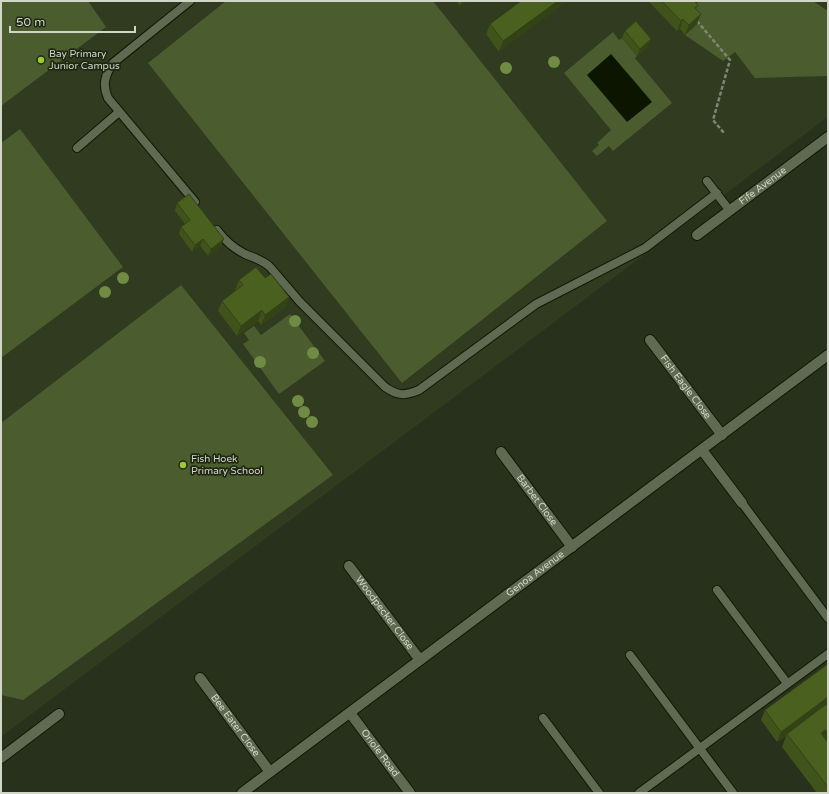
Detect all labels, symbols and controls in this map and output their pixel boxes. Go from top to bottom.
scale bar [10,8,135,34]
text: 50 m [16,15,45,29]
place label: Bay Primary Junior Campus [49,48,120,72]
marker: Bay Primary Junior Campus [36,55,46,65]
street label: Fife Avenue [737,164,789,207]
street label: Fish Eagle Close [658,353,714,422]
place label: Fish Hoek Primary School [191,453,263,477]
marker: Fish Hoek Primary School [178,460,188,470]
street label: Barbet Close [514,472,560,528]
street label: Genoa Avenue [504,548,567,599]
street label: Woodpecker Close [353,574,416,652]
street label: Bee Eater Close [208,692,263,759]
street label: Oriole Road [358,727,402,779]

